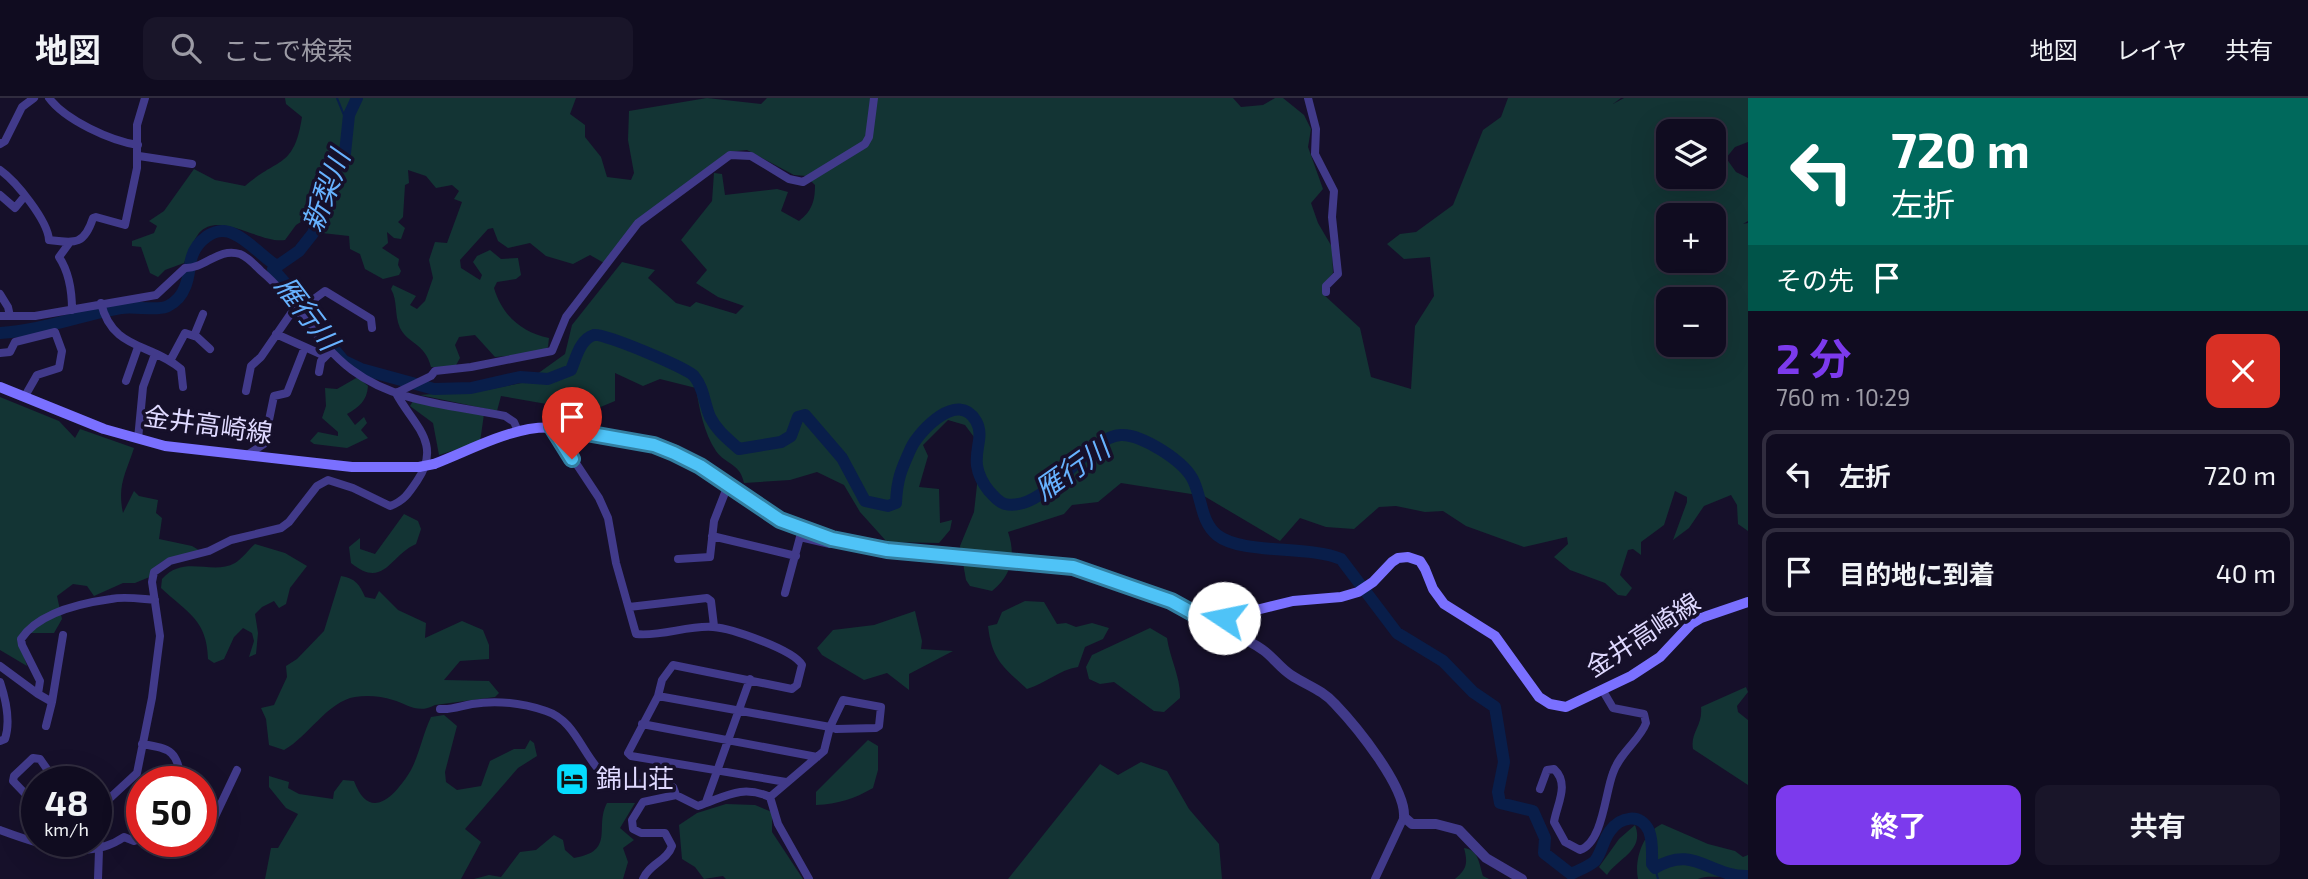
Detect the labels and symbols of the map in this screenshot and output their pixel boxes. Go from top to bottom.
water label: 新梨川 [294,143,357,236]
water label: 雁行川 [269,269,348,359]
pin [542,387,602,459]
street label: 金井高崎線 [142,399,275,448]
water label: 雁行川 [1027,428,1118,506]
position arrow [1187,581,1261,655]
street label: 金井高崎線 [1579,585,1705,682]
hotel icon: 錦山荘 [553,760,591,798]
place label: 錦山荘 [596,762,674,793]
speed limit sign: 50 [126,766,217,857]

